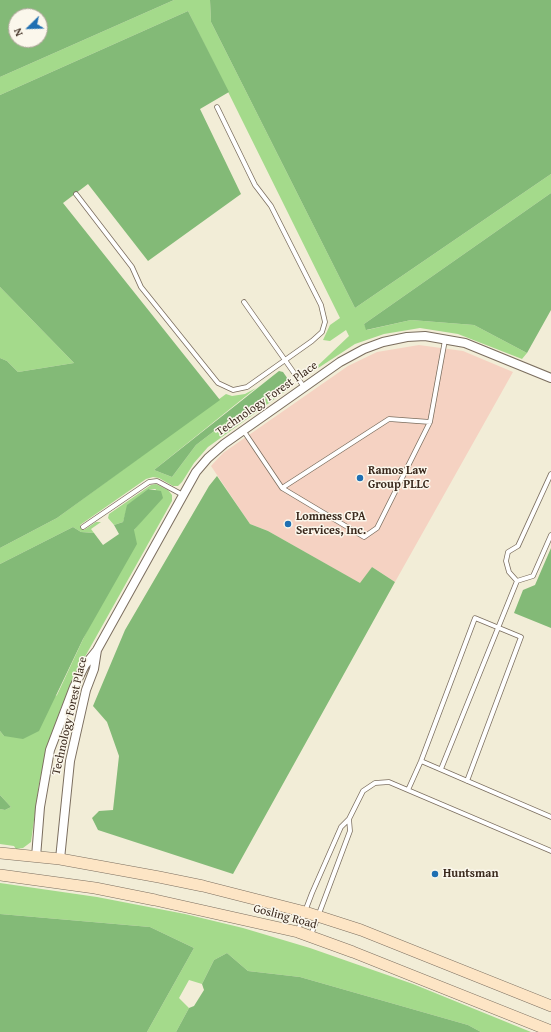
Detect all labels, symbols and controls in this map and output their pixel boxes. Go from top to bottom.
north arrow [8,8,48,48]
text: N [9,26,27,39]
street label: Technology Forest Place [213,358,321,440]
place label: Ramos Law Group PLLC [368,464,430,492]
marker: Ramos Law Group PLLC [355,473,365,483]
place label: Lomness CPA Services, Inc. [296,510,366,538]
marker: Lomness CPA Services, Inc. [283,519,293,529]
street label: Technology Forest Place [49,656,91,776]
place label: Huntsman [443,867,499,881]
marker: Huntsman [430,869,440,879]
street label: Gosling Road [252,902,318,932]

